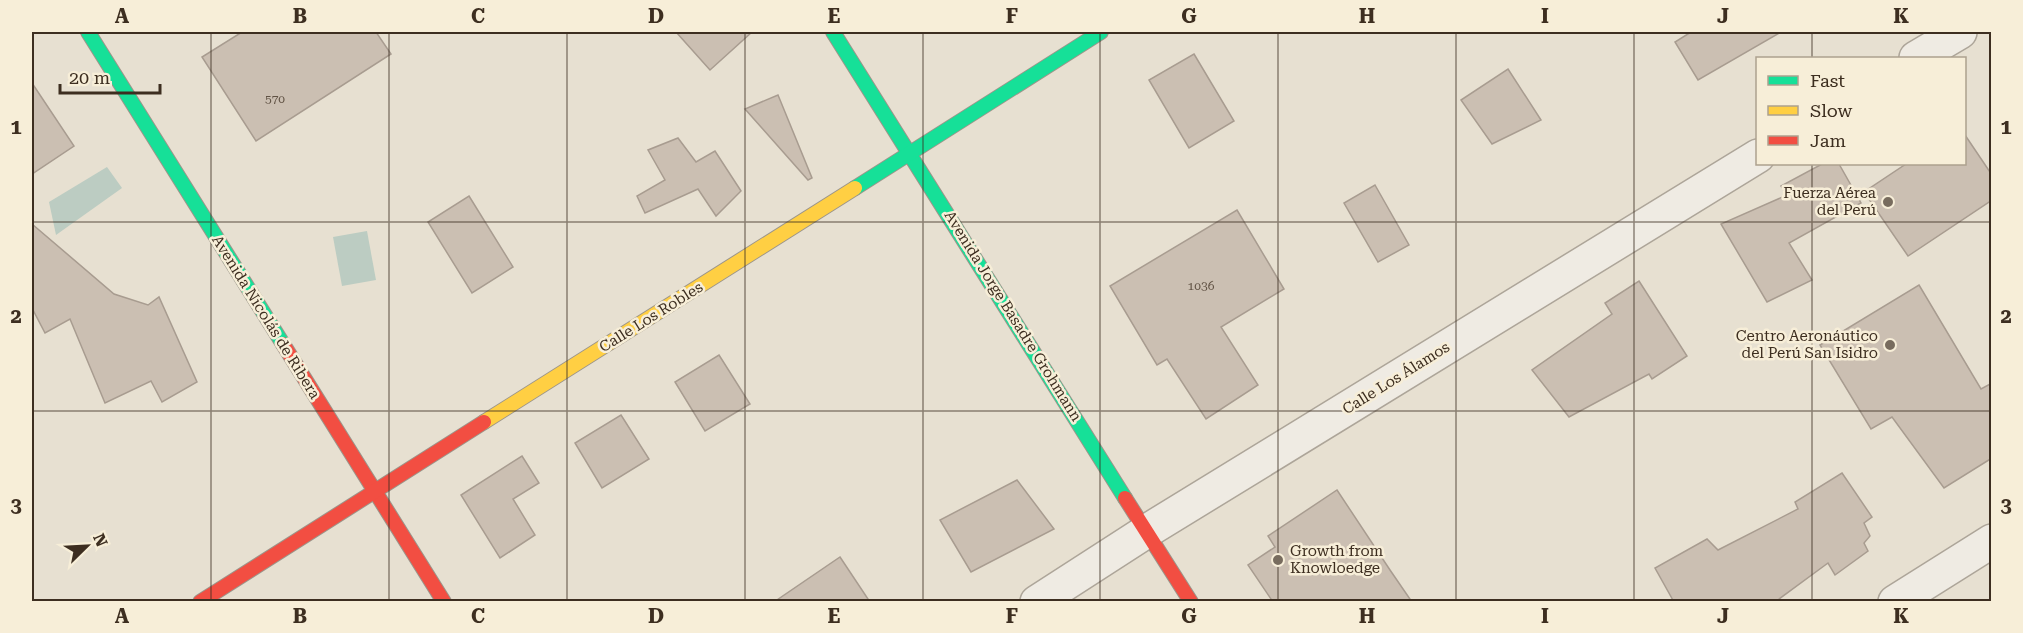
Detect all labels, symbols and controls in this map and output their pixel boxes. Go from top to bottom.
text: A [115,4,130,28]
text: B [293,4,307,28]
text: C [471,4,485,28]
text: D [648,4,664,28]
text: E [828,4,841,28]
text: F [1006,4,1018,28]
text: G [1181,4,1197,28]
text: H [1359,4,1375,28]
text: I [1541,4,1549,28]
text: J [1717,4,1729,28]
text: K [1893,4,1909,28]
scale bar [60,57,160,95]
legend [1756,57,1966,165]
text: 20 m [69,67,110,88]
text: Fast [1810,70,1845,91]
house number: 570 [265,92,285,106]
text: Slow [1810,100,1852,121]
text: 1 [10,115,22,139]
text: 1 [2000,115,2012,139]
text: Jam [1810,130,1846,151]
place label: Fuerza Aérea del Perú [1783,184,1877,219]
marker: Fuerza Aérea del Perú [1881,195,1895,209]
street label: Avenida Jorge Basadre Grohmann [940,207,1086,425]
street label: Avenida Nicolás de Ribera [208,232,324,402]
street label: Calle Los Robles [596,278,706,356]
house number: 1036 [1188,279,1215,293]
text: 2 [10,304,22,328]
text: 2 [2000,304,2012,328]
place label: Centro Aeronáutico del Perú San Isidro [1736,327,1878,362]
street label: Calle Los Álamos [1339,338,1453,418]
marker: Centro Aeronáutico del Perú San Isidro [1883,338,1897,352]
text: 3 [10,493,22,517]
text: 3 [2000,493,2012,517]
north arrow [57,516,117,576]
text: N [89,531,111,550]
place label: Growth from Knowloedge [1290,542,1384,577]
marker: Growth from Knowloedge [1271,553,1285,567]
text: A [115,604,130,628]
text: B [293,604,307,628]
text: C [471,604,485,628]
text: D [648,604,664,628]
text: E [828,604,841,628]
text: F [1006,604,1018,628]
text: G [1181,604,1197,628]
text: H [1359,604,1375,628]
text: I [1541,604,1549,628]
text: J [1717,604,1729,628]
text: K [1893,604,1909,628]

